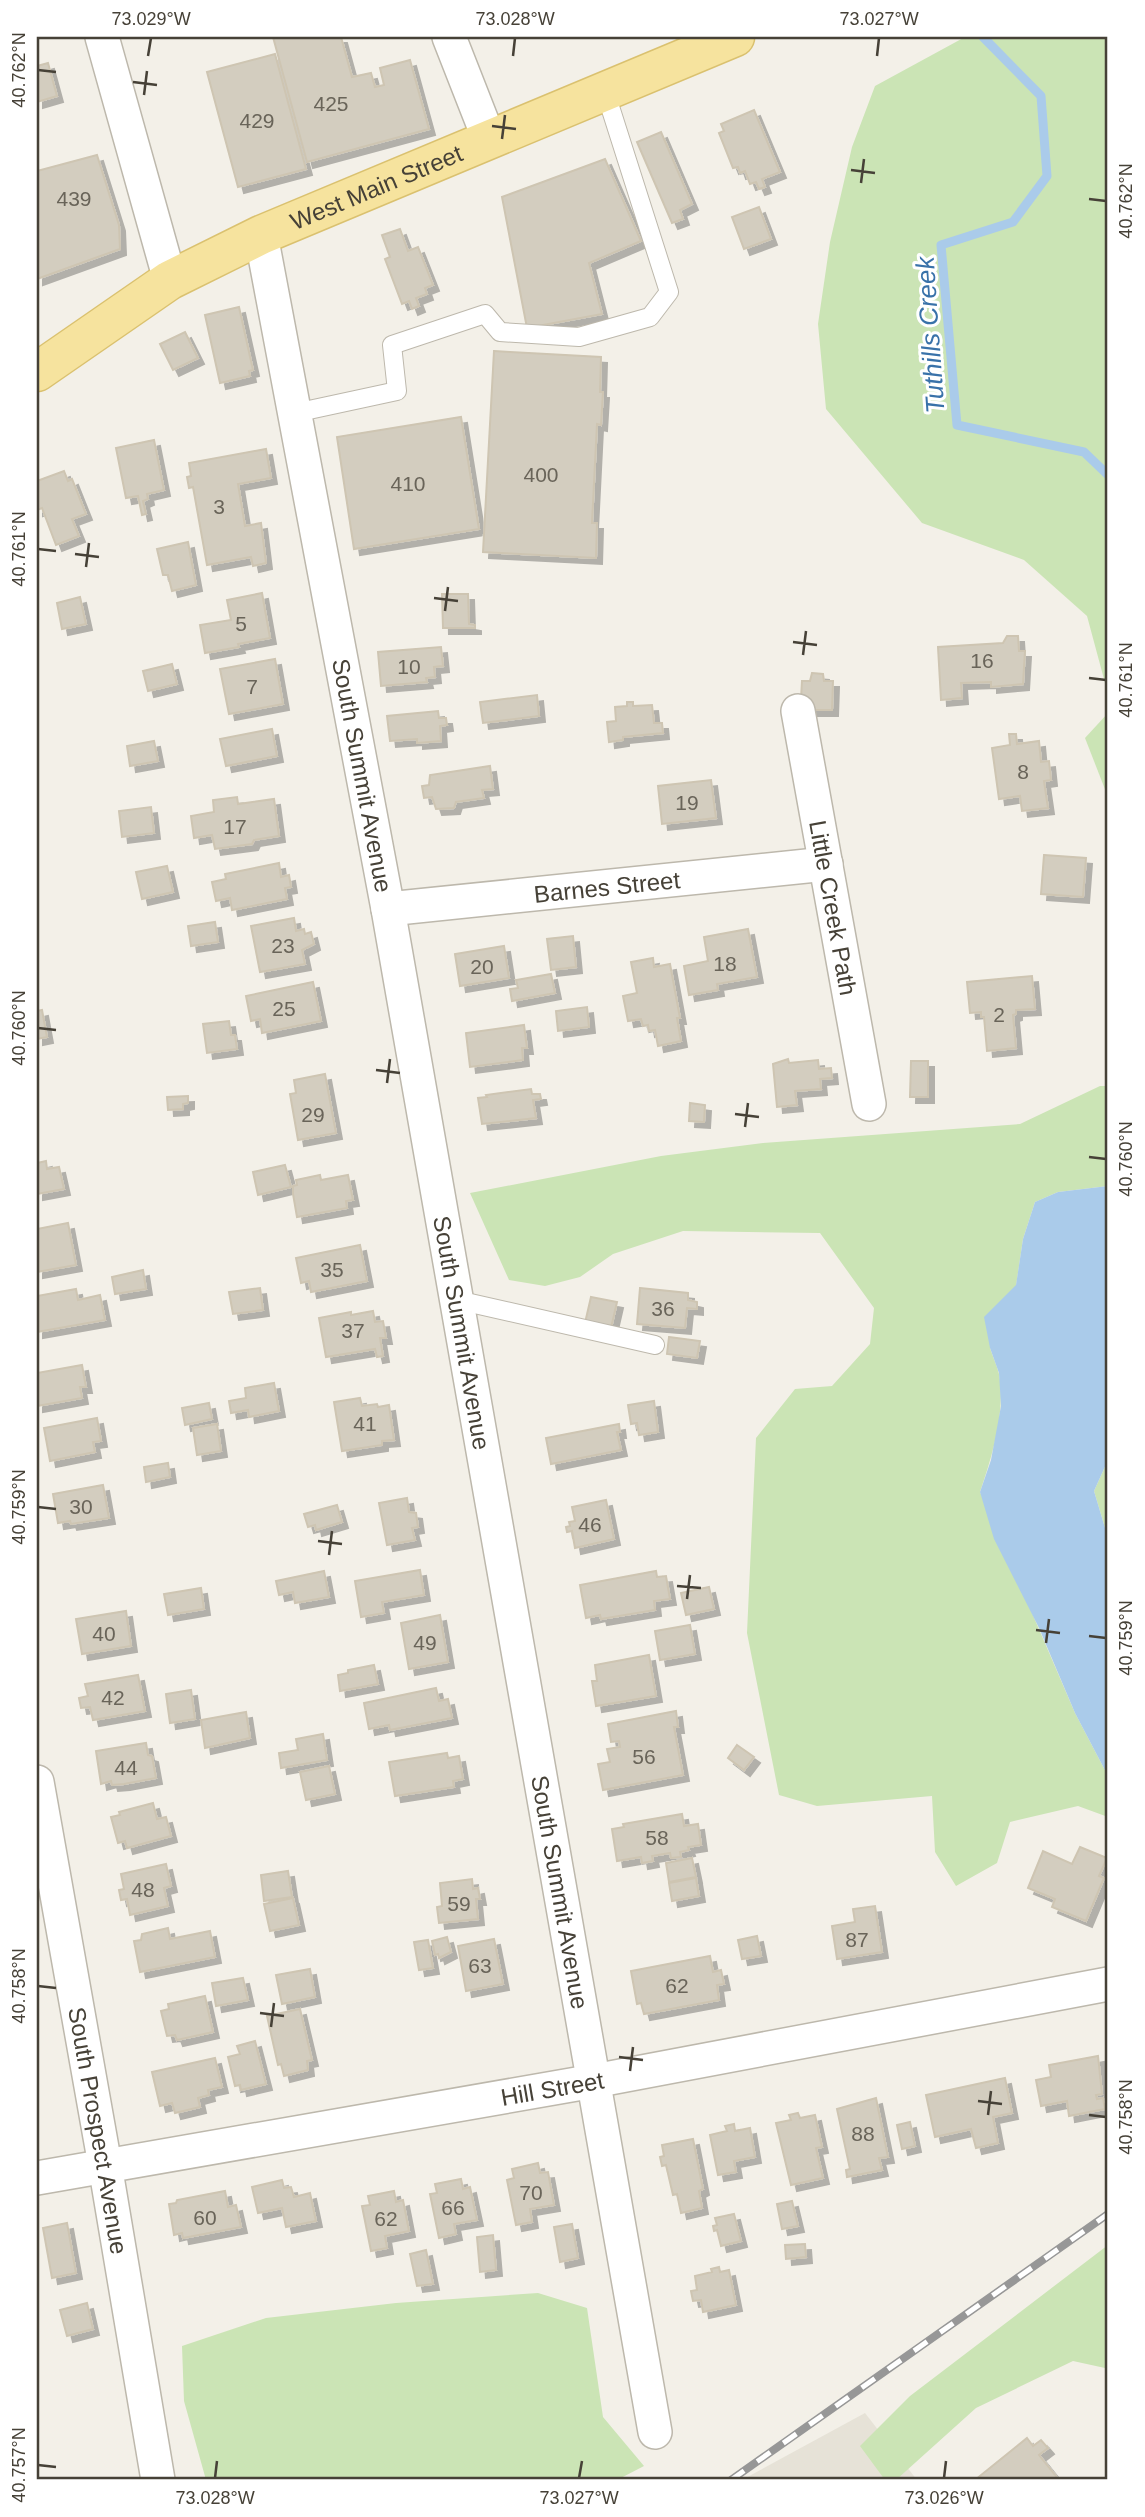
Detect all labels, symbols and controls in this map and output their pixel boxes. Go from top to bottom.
text: 73.029°W [111,9,191,29]
text: 73.028°W [475,9,555,29]
text: 73.027°W [839,9,919,29]
text: 40.762°N [9,32,29,108]
house number: 425 [313,92,349,115]
house number: 429 [239,109,275,132]
street label: West Main Street [286,139,466,235]
text: 40.762°N [1116,163,1136,239]
house number: 439 [56,187,92,210]
water label: Tuthills Creek [909,254,950,414]
house number: 400 [523,463,559,486]
house number: 410 [390,472,426,495]
house number: 3 [213,495,225,518]
text: 40.761°N [9,511,29,587]
house number: 5 [235,612,247,635]
text: 40.761°N [1116,642,1136,718]
house number: 16 [970,649,994,672]
house number: 10 [397,655,421,678]
street label: South Summit Avenue [328,656,398,895]
house number: 7 [246,675,258,698]
house number: 8 [1017,760,1029,783]
house number: 19 [675,791,699,814]
house number: 17 [223,815,247,838]
street label: Little Creek Path [804,818,863,998]
street label: Barnes Street [532,866,682,907]
house number: 23 [271,934,295,957]
house number: 18 [713,952,737,975]
house number: 20 [470,955,494,978]
text: 40.760°N [9,990,29,1066]
house number: 25 [272,997,296,1020]
house number: 2 [993,1003,1005,1026]
house number: 29 [301,1103,325,1126]
text: 40.760°N [1116,1121,1136,1197]
street label: South Summit Avenue [428,1214,496,1452]
house number: 35 [320,1258,344,1281]
house number: 36 [651,1297,675,1320]
house number: 37 [341,1319,365,1342]
house number: 41 [353,1412,377,1435]
text: 40.759°N [9,1469,29,1545]
house number: 30 [69,1495,93,1518]
house number: 46 [578,1513,602,1536]
text: 40.759°N [1116,1600,1136,1676]
house number: 40 [92,1622,116,1645]
house number: 49 [413,1631,437,1654]
house number: 42 [101,1686,125,1709]
house number: 56 [632,1745,656,1768]
house number: 44 [114,1756,138,1779]
street label: South Summit Avenue [527,1773,594,2011]
house number: 58 [645,1826,669,1849]
house number: 48 [131,1878,155,1901]
house number: 59 [447,1892,471,1915]
house number: 87 [845,1928,869,1951]
text: 40.758°N [9,1948,29,2024]
house number: 63 [468,1954,492,1977]
house number: 62 [665,1974,689,1997]
street label: South Prospect Avenue [64,2005,133,2256]
street label: Hill Street [499,2066,606,2111]
text: 40.758°N [1116,2079,1136,2155]
house number: 88 [851,2122,875,2145]
house number: 70 [519,2181,543,2204]
house number: 66 [441,2196,465,2219]
house number: 60 [193,2206,217,2229]
house number: 62 [374,2207,398,2230]
text: 40.757°N [9,2427,29,2503]
text: 73.028°W [175,2488,255,2508]
text: 73.027°W [539,2488,619,2508]
text: 73.026°W [904,2488,984,2508]

